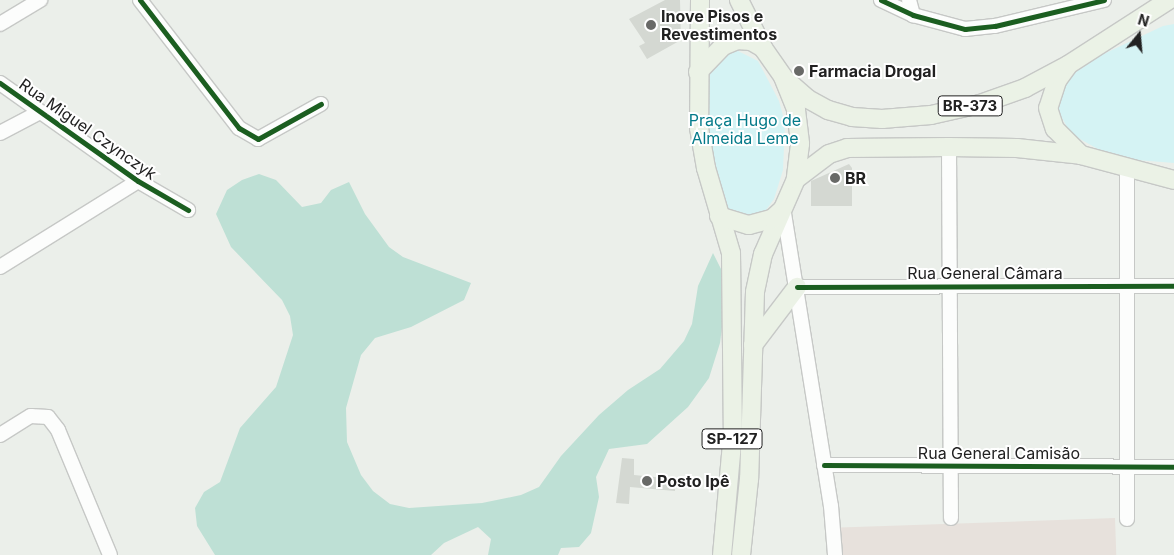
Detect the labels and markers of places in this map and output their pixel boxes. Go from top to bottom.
place label: Inove Pisos e Revestimentos [661,6,777,44]
marker: Inove Pisos e Revestimentos [645,19,657,31]
place label: Farmacia Drogal [809,61,936,81]
marker: Farmacia Drogal [793,65,805,77]
place label: BR [845,168,866,188]
marker: BR [829,172,841,184]
place label: Posto Ipê [657,471,729,491]
marker: Posto Ipê [641,475,653,487]

